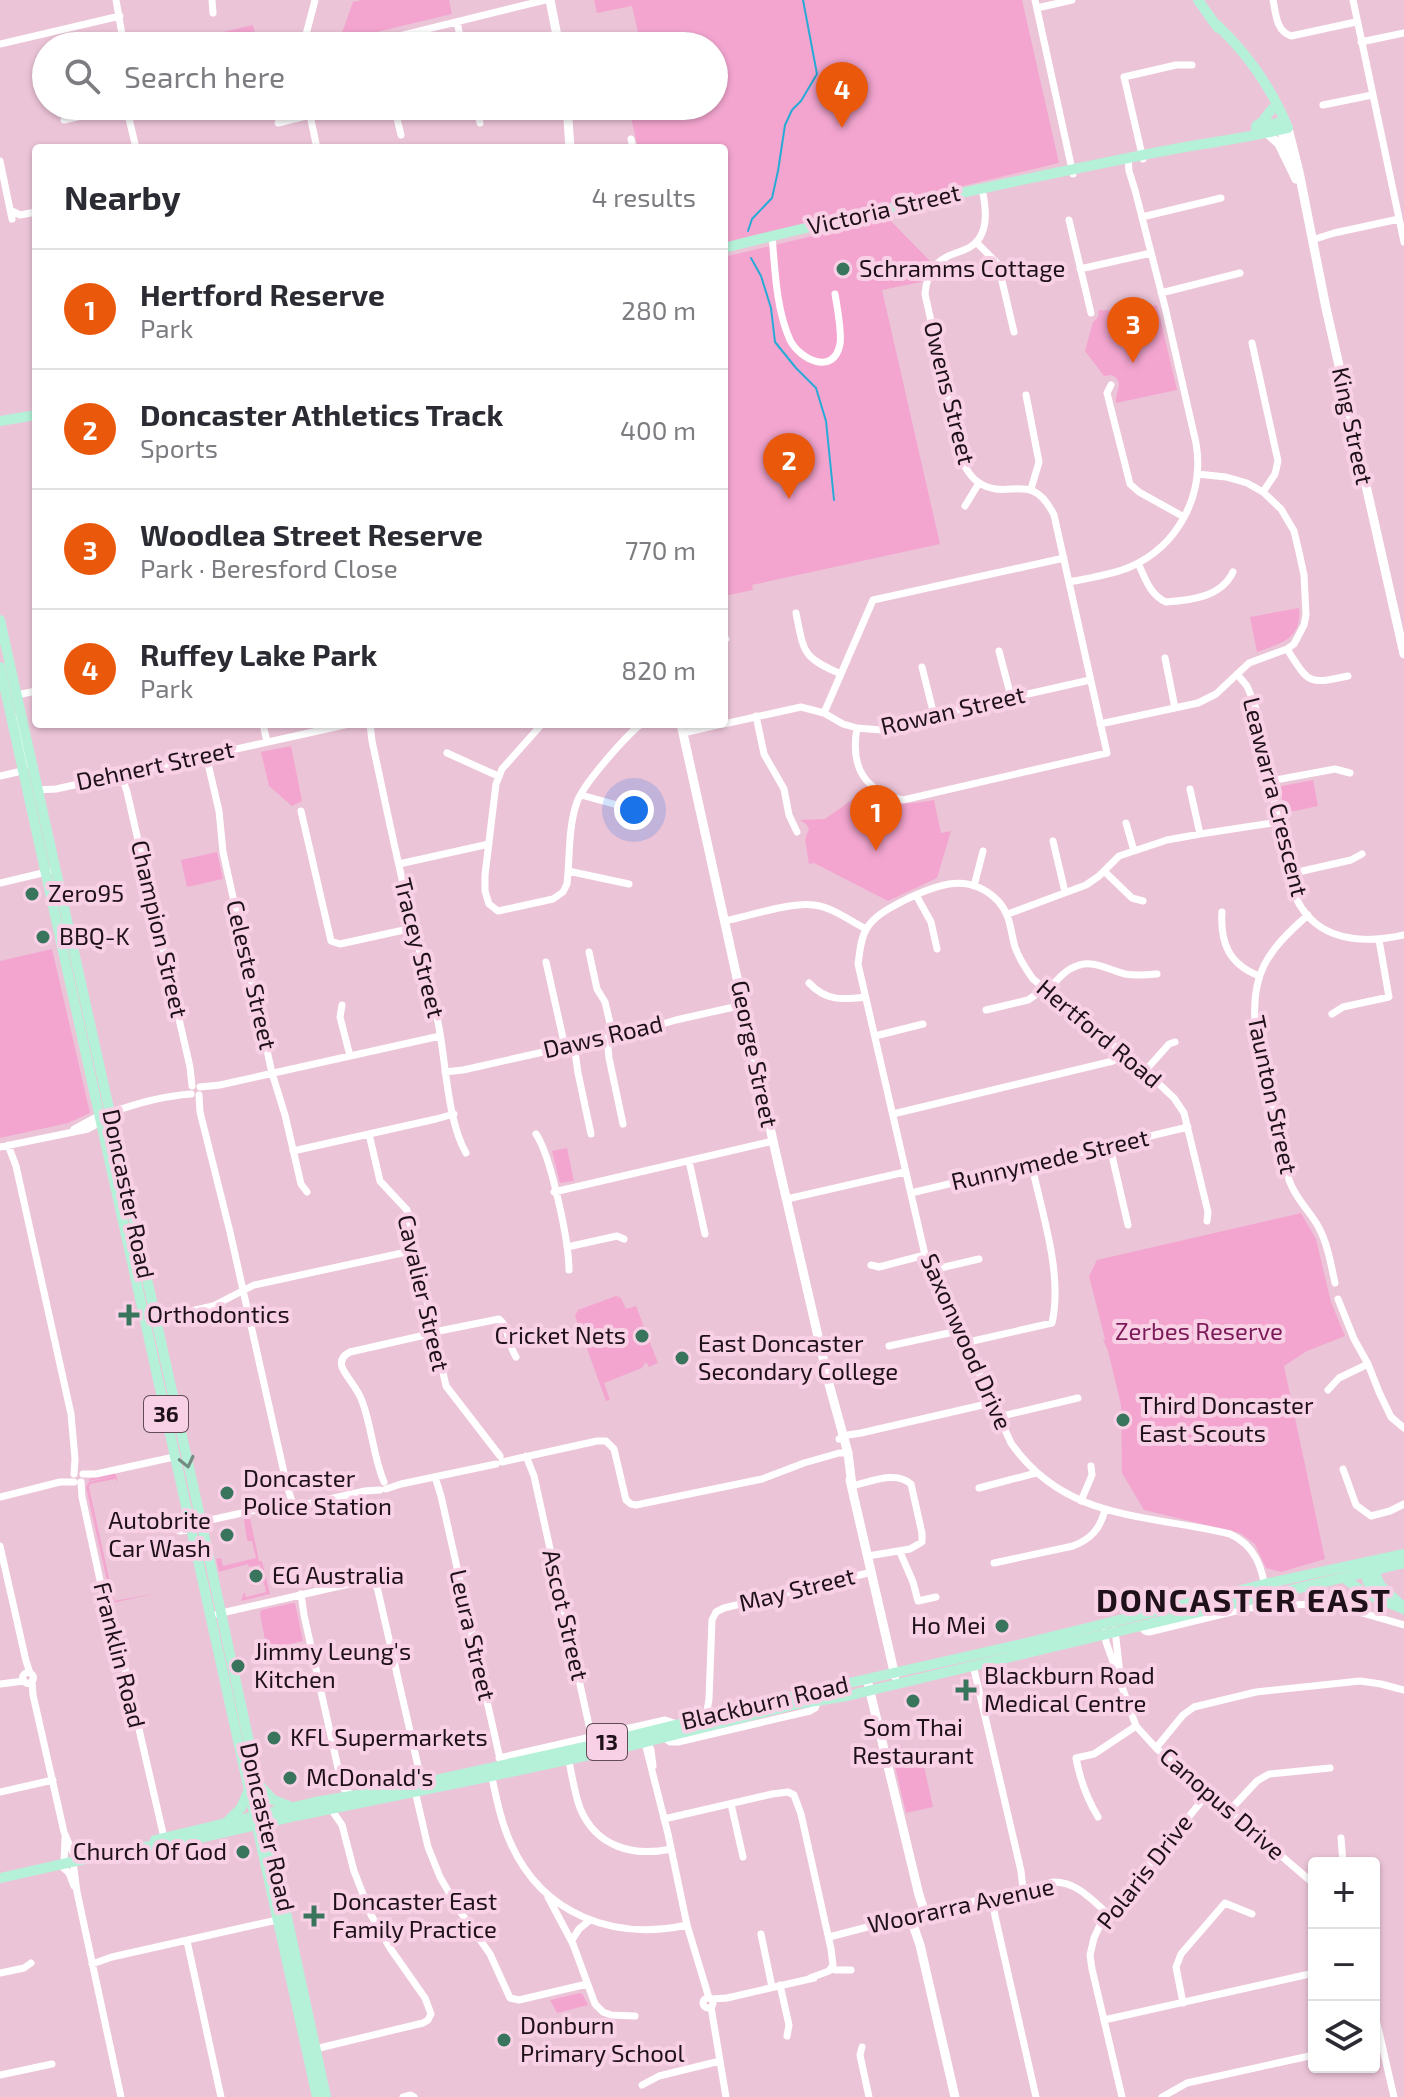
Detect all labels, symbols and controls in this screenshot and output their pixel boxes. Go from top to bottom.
search box [32,32,728,120]
icon: search [60,54,104,98]
text: Search here [124,58,285,94]
pin: 4 [816,62,868,128]
text: Nearby [64,176,181,217]
street label: Victoria Street [804,177,963,240]
text: 4 results [591,181,696,212]
place label: Schramms Cottage [859,253,1065,282]
marker: Schramms Cottage [834,260,852,278]
text: Hertford Reserve [140,276,385,312]
text: 1 [84,294,96,325]
text: 280 m [621,294,696,325]
pin: 3 [1107,297,1159,363]
text: Park [140,312,193,343]
street label: Owens Street [919,318,982,467]
street label: King Street [1327,364,1380,487]
text: Doncaster Athletics Track [140,396,503,432]
text: 2 [82,414,98,445]
text: 400 m [620,414,696,445]
text: Sports [140,432,218,463]
pin: 2 [763,433,815,499]
text: Woodlea Street Reserve [140,516,483,552]
text: 3 [83,534,97,565]
text: 770 m [625,534,696,565]
text: Park · Beresford Close [140,552,398,583]
text: Ruffey Lake Park [140,636,377,672]
text: 4 [82,654,98,685]
text: 820 m [621,654,696,685]
text: Park [140,672,193,703]
street label: Rowan Street [878,679,1028,740]
street label: Leawarra Crescent [1238,694,1315,899]
street label: Dehnert Street [73,734,236,795]
pin: 1 [850,785,902,851]
your location [614,790,654,830]
street label: Champion Street [126,837,195,1020]
street label: Tracey Street [389,875,452,1021]
place label: Zero95 [48,878,124,907]
marker: Zero95 [23,885,41,903]
street label: Celeste Street [221,897,284,1052]
place label: BBQ-K [59,921,130,950]
marker: BBQ-K [34,928,52,946]
street label: Hertford Road [1032,972,1168,1093]
street label: George Street [726,978,785,1130]
street label: Daws Road [540,1008,665,1063]
street label: Taunton Street [1243,1013,1304,1177]
street label: Doncaster Road [97,1106,162,1281]
street label: Runnymede Street [948,1122,1151,1195]
street label: Cavalier Street [392,1212,457,1374]
street label: Saxonwood Drive [916,1249,1019,1434]
place label: Orthodontics [147,1299,290,1328]
marker: Orthodontics [118,1304,140,1326]
park label: Zerbes Reserve [1115,1316,1283,1345]
place label: Cricket Nets [495,1320,626,1349]
marker: Cricket Nets [633,1327,651,1345]
place label: East Doncaster Secondary College [698,1328,898,1385]
marker: East Doncaster Secondary College [673,1349,691,1367]
place label: Third Doncaster East Scouts [1139,1390,1314,1447]
road number: 36 [144,1396,188,1432]
marker: Third Doncaster East Scouts [1114,1411,1132,1429]
one-way arrow [178,1455,195,1469]
place label: Doncaster Police Station [243,1463,392,1520]
marker: Doncaster Police Station [218,1484,236,1502]
place label: Autobrite Car Wash [108,1505,211,1562]
marker: Autobrite Car Wash [218,1526,236,1544]
street label: Ascot Street [537,1546,596,1683]
place label: EG Australia [272,1560,404,1589]
street label: May Street [736,1560,858,1617]
street label: Leura Street [444,1566,503,1703]
marker: EG Australia [247,1567,265,1585]
street label: Franklin Road [88,1579,153,1731]
district label: DONCASTER EAST [1096,1580,1392,1618]
place label: Ho Mei [911,1610,986,1639]
marker: Ho Mei [993,1617,1011,1635]
place label: Jimmy Leung's Kitchen [254,1636,411,1693]
marker: Jimmy Leung's Kitchen [229,1657,247,1675]
place label: Blackburn Road Medical Centre [984,1660,1155,1717]
street label: Blackburn Road [678,1668,851,1735]
marker: Blackburn Road Medical Centre [955,1679,977,1701]
marker: Som Thai Restaurant [904,1692,922,1710]
place label: Som Thai Restaurant [852,1712,974,1769]
place label: KFL Supermarkets [290,1722,488,1751]
road number: 13 [587,1724,627,1760]
marker: KFL Supermarkets [265,1729,283,1747]
street label: Doncaster Road [235,1739,302,1914]
street label: Canopus Drive [1154,1741,1292,1865]
place label: McDonald's [306,1762,434,1791]
marker: McDonald's [281,1769,299,1787]
street label: Polaris Drive [1090,1808,1198,1934]
place label: Church Of God [73,1836,227,1865]
marker: Church Of God [234,1843,252,1861]
map controls [1308,1857,1380,2073]
button: + [1308,1857,1380,1929]
street label: Woorarra Avenue [865,1871,1057,1938]
place label: Doncaster East Family Practice [332,1886,497,1943]
marker: Doncaster East Family Practice [303,1905,325,1927]
button: − [1308,1929,1380,2001]
button: layers [1308,2001,1380,2073]
place label: Donburn Primary School [520,2010,685,2067]
marker: Donburn Primary School [495,2031,513,2049]

